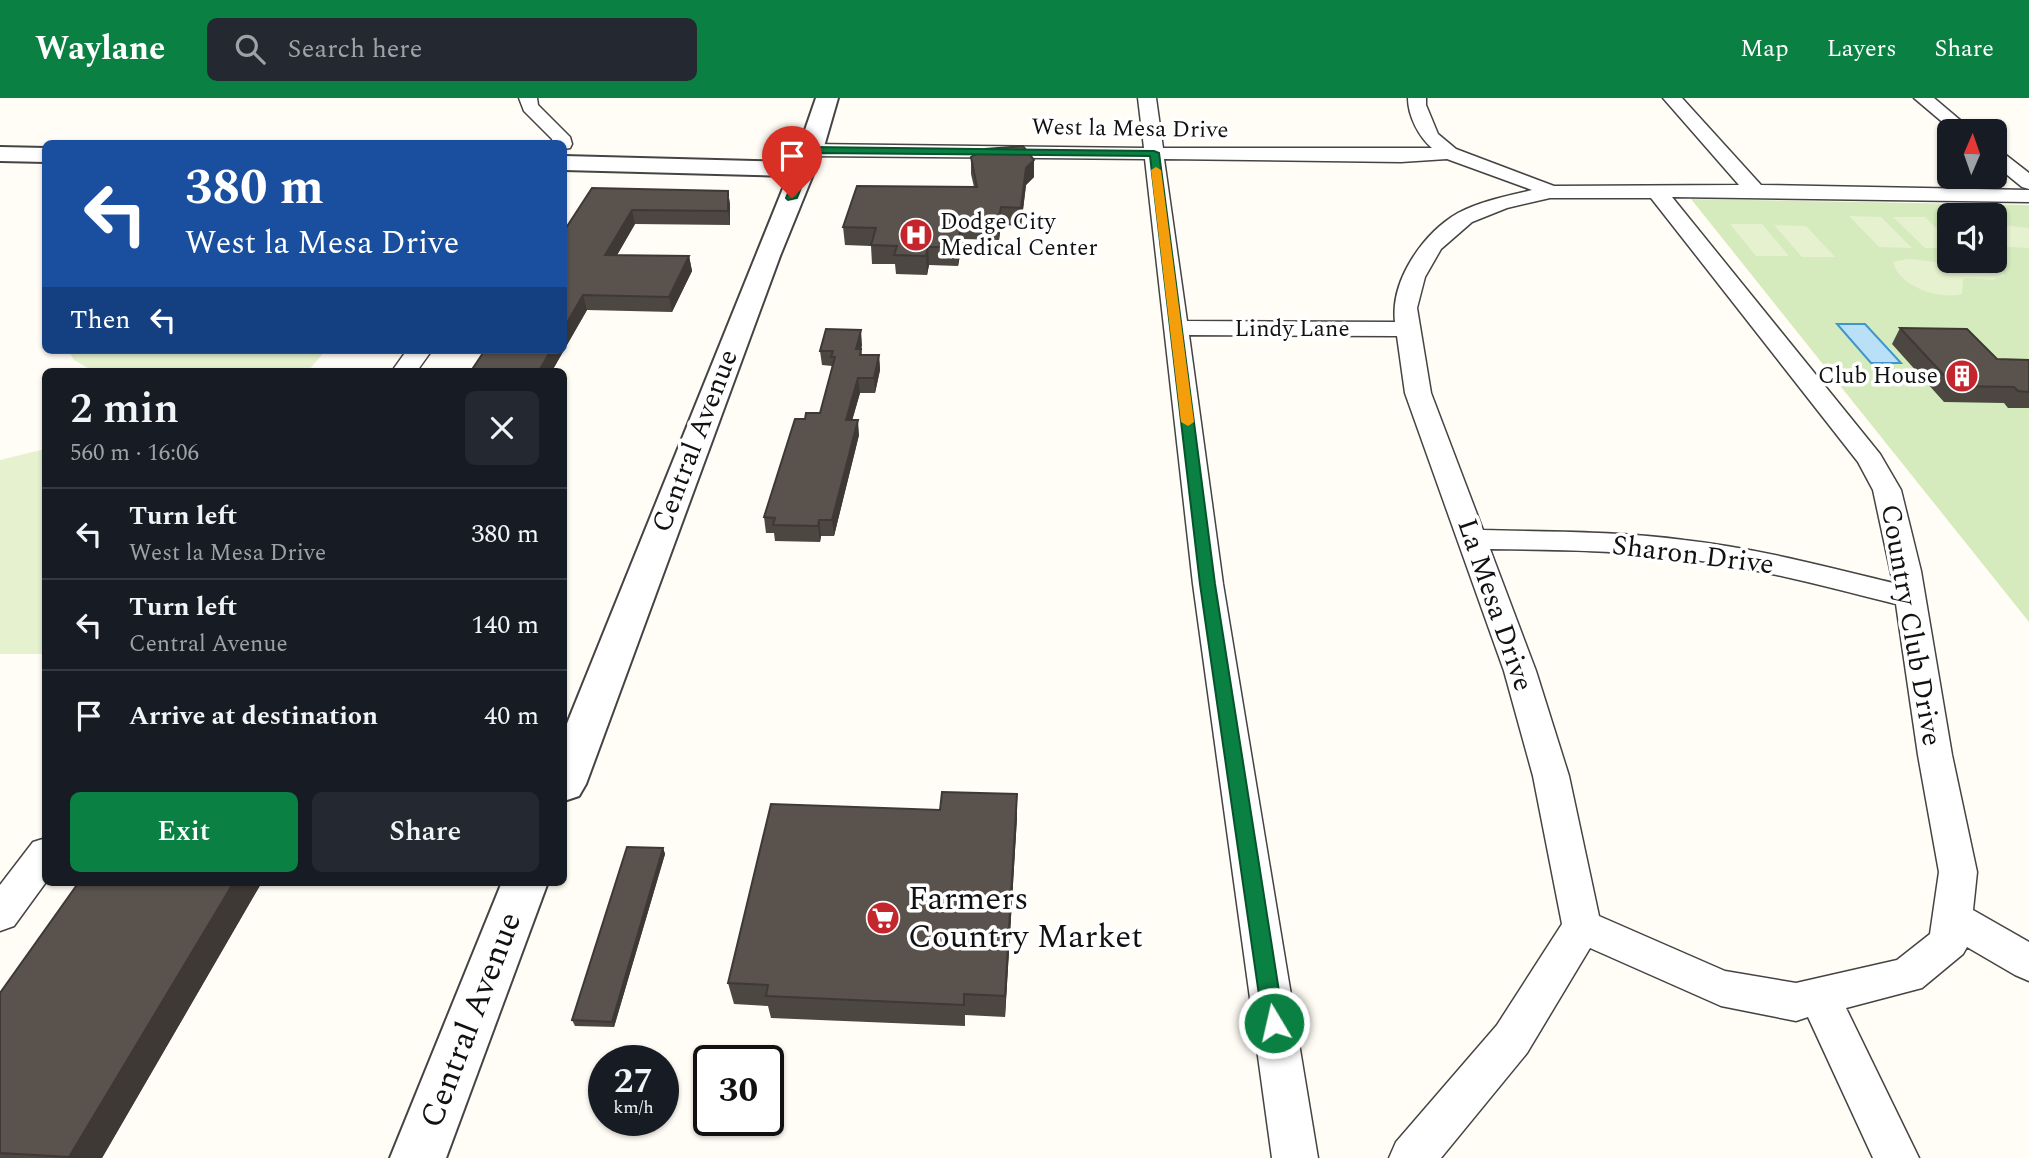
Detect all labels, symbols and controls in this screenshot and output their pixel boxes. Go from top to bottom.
search box [207,18,697,81]
text: Waylane [35,24,165,74]
text: Search here [287,29,422,69]
icon: search [231,30,269,68]
text: Map [1740,31,1789,67]
text: Layers [1827,31,1897,67]
text: Share [1935,31,1994,67]
street label: West la Mesa Drive [1031,110,1229,148]
north arrow [1937,119,2007,189]
map controls [1937,119,2007,273]
pin [762,126,822,198]
icon: arrive [773,137,811,175]
text: 380 m [185,151,324,226]
icon: left [70,168,161,259]
button: sound [1937,203,2007,273]
place label: Dodge City Medical Center [940,205,1098,266]
hospital icon: Dodge City Medical Center [897,216,935,254]
text: West la Mesa Drive [185,219,459,268]
text: Then [70,300,130,340]
icon: left [144,301,182,339]
street label: Lindy Lane [1234,312,1350,347]
street label: Central Avenue [640,343,750,539]
building icon: Club House [1943,357,1981,395]
place label: Club House [1818,359,1938,394]
text: 2 min [70,378,179,441]
button: close [465,391,539,465]
text: 560 m · 16:06 [70,436,199,471]
text: Turn left [129,496,237,536]
street label: Country Club Drive [1869,501,1953,749]
street label: La Mesa Drive [1445,513,1545,697]
text: 380 m [471,514,539,554]
icon: left [70,515,108,553]
street label: Sharon Drive [1610,524,1776,586]
text: West la Mesa Drive [129,536,326,571]
text: Turn left [129,587,237,627]
text: 140 m [471,605,539,645]
icon: left [70,606,108,644]
text: Central Avenue [129,627,288,662]
text: Arrive at destination [129,696,378,736]
text: 40 m [484,696,539,736]
icon: arrive [70,697,108,735]
button: Exit [70,792,298,872]
button: Share [312,792,539,872]
place label: Farmers Country Market [908,874,1143,962]
supermarket icon: Farmers Country Market [864,899,902,937]
street label: Central Avenue [407,905,535,1135]
position arrow [1237,986,1311,1060]
speed limit sign: 30 [693,1045,784,1136]
text: 27 [614,1055,653,1108]
text: km/h [613,1094,654,1121]

